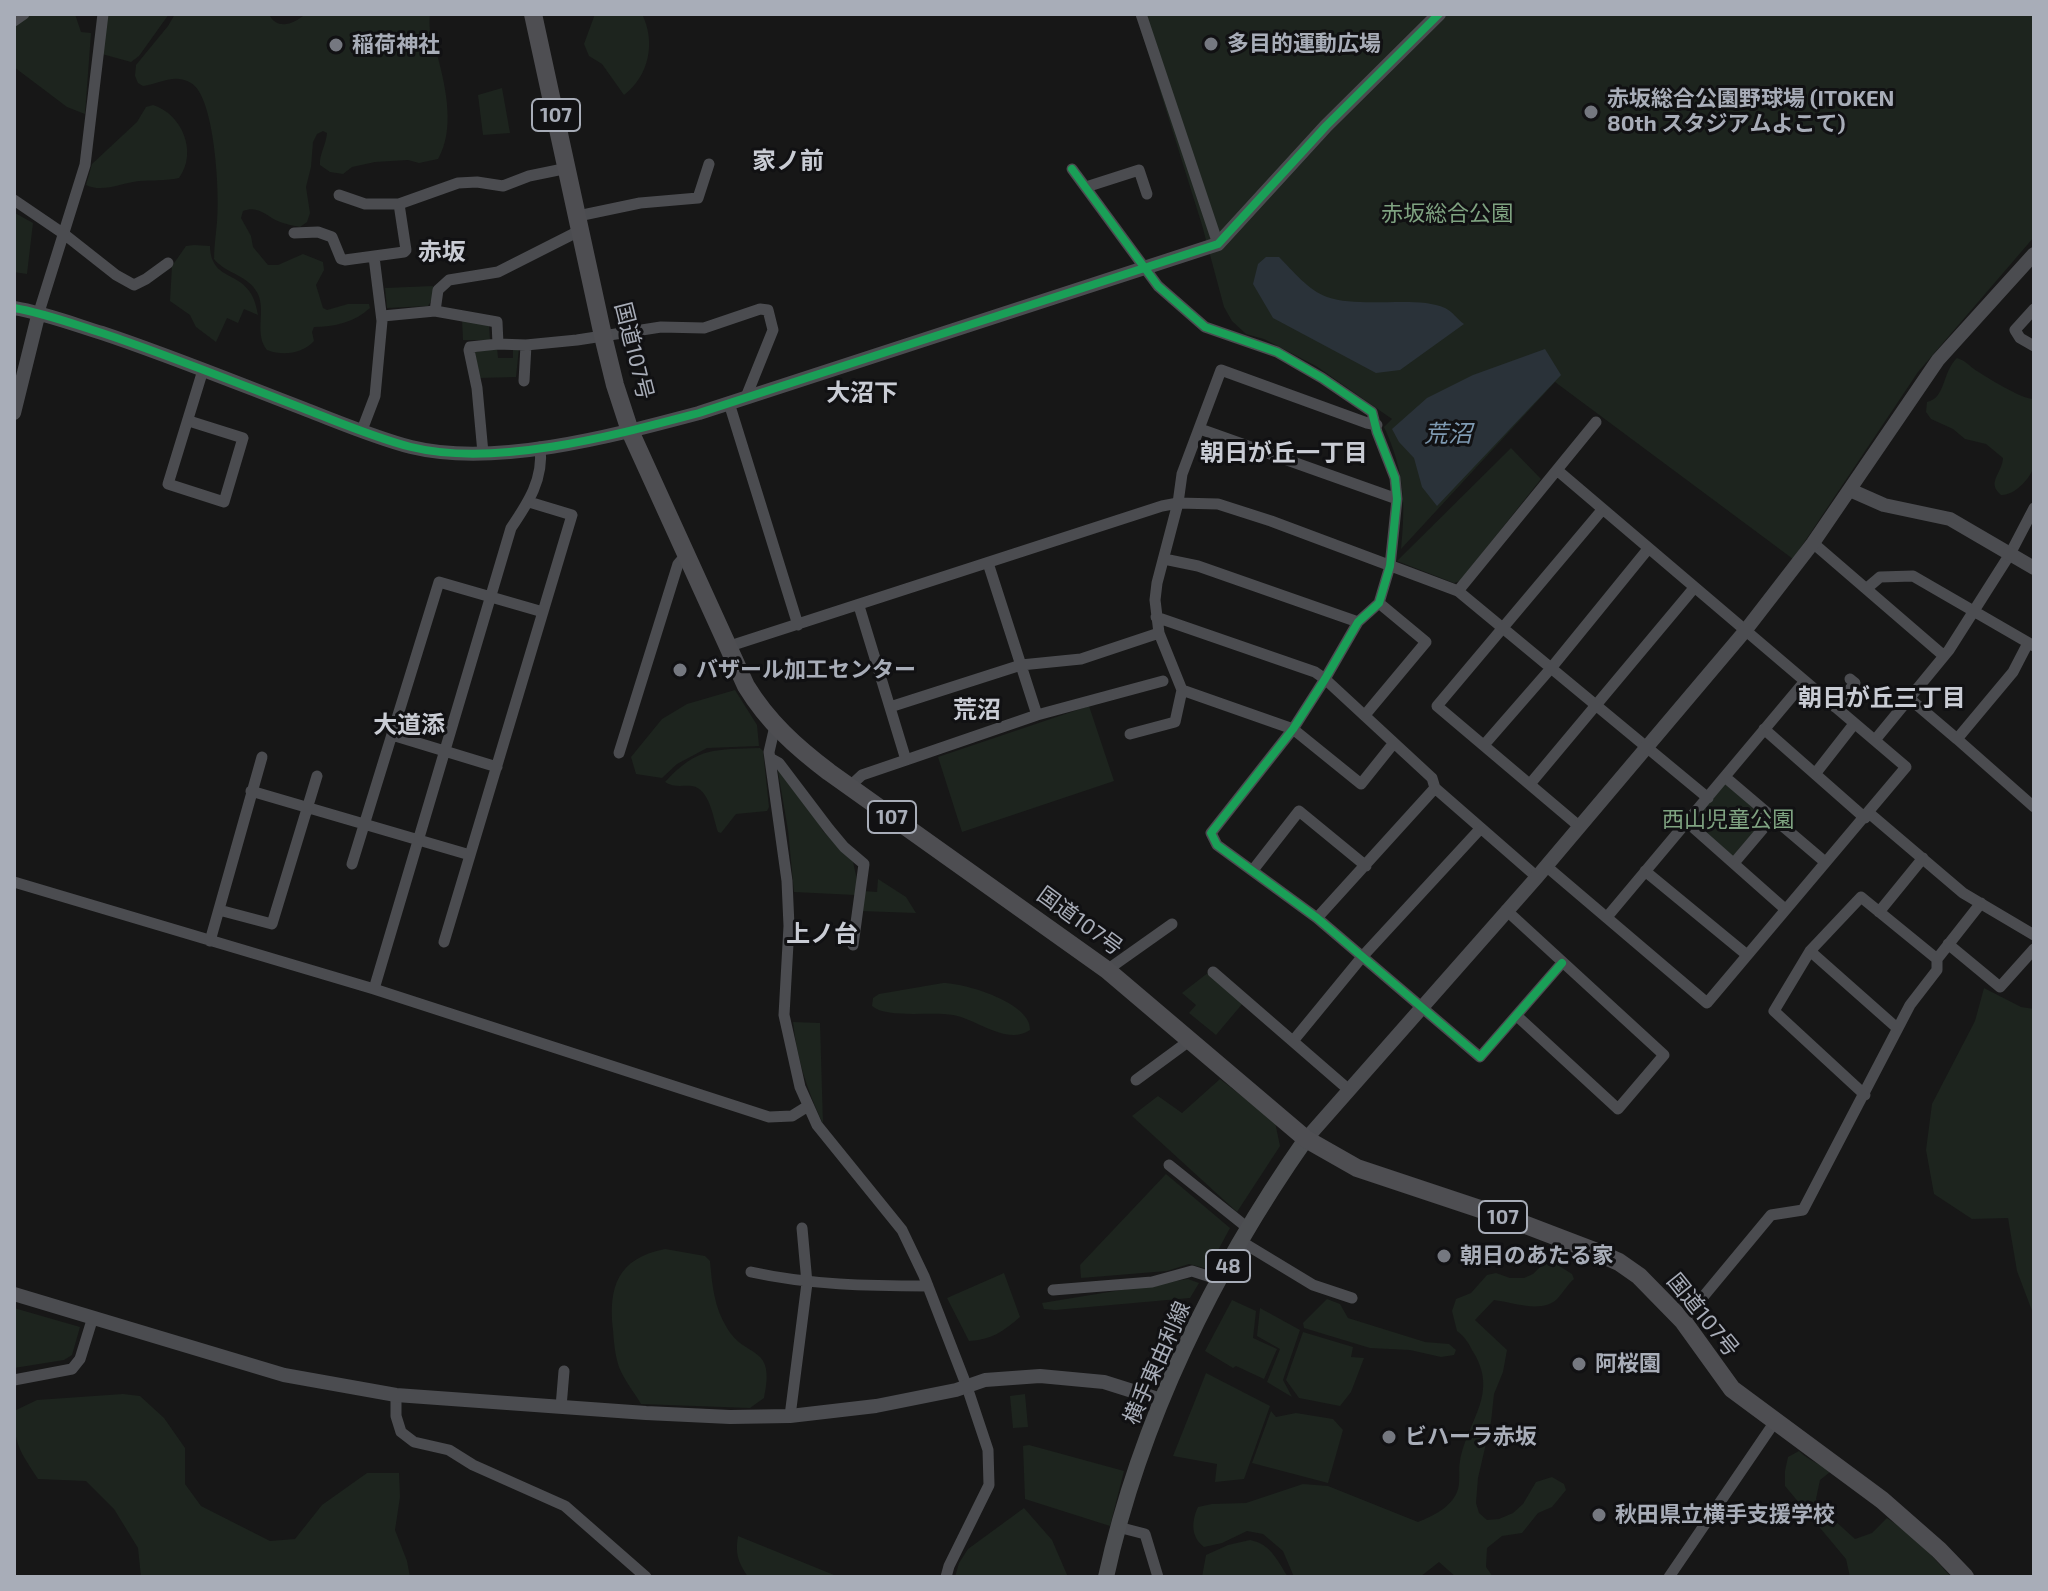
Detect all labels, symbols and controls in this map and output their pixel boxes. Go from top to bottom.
place label: 多目的運動広場 [1227,31,1381,57]
place label: 稲荷神社 [352,32,440,58]
marker: 多目的運動広場 [1202,35,1220,53]
marker: 稲荷神社 [327,36,345,54]
place label: 赤坂総合公園野球場 (ITOKEN 80th スタジアムよこて) [1607,86,1894,138]
road number: 107 [532,99,580,131]
marker: 赤坂総合公園野球場 (ITOKEN 80th スタジアムよこて) [1582,103,1600,121]
district label: 家ノ前 [752,147,824,175]
park label: 赤坂総合公園 [1381,201,1513,227]
district label: 赤坂 [418,238,466,266]
street label: 国道107号 [609,300,659,402]
district label: 大沼下 [826,379,898,407]
water label: 荒沼 [1424,420,1472,448]
district label: 朝日が丘一丁目 [1200,439,1368,467]
place label: バザール加工センター [696,657,916,683]
marker: バザール加工センター [671,661,689,679]
district label: 朝日が丘三丁目 [1798,684,1966,712]
district label: 荒沼 [953,696,1001,724]
district label: 大道添 [373,711,445,739]
road number: 107 [868,801,916,833]
park label: 西山児童公園 [1662,807,1794,833]
street label: 国道107号 [1032,881,1128,961]
district label: 上ノ台 [786,920,858,948]
road number: 107 [1479,1201,1527,1233]
place label: 朝日のあたる家 [1460,1243,1614,1269]
marker: 朝日のあたる家 [1435,1247,1453,1265]
road number: 48 [1206,1250,1250,1282]
street label: 国道107号 [1662,1268,1744,1362]
street label: 横手東由利線 [1118,1297,1196,1429]
place label: 阿桜園 [1595,1351,1661,1377]
marker: 阿桜園 [1570,1355,1588,1373]
place label: ビハーラ赤坂 [1405,1424,1537,1450]
marker: ビハーラ赤坂 [1380,1428,1398,1446]
place label: 秋田県立横手支援学校 [1615,1502,1835,1528]
marker: 秋田県立横手支援学校 [1590,1506,1608,1524]

